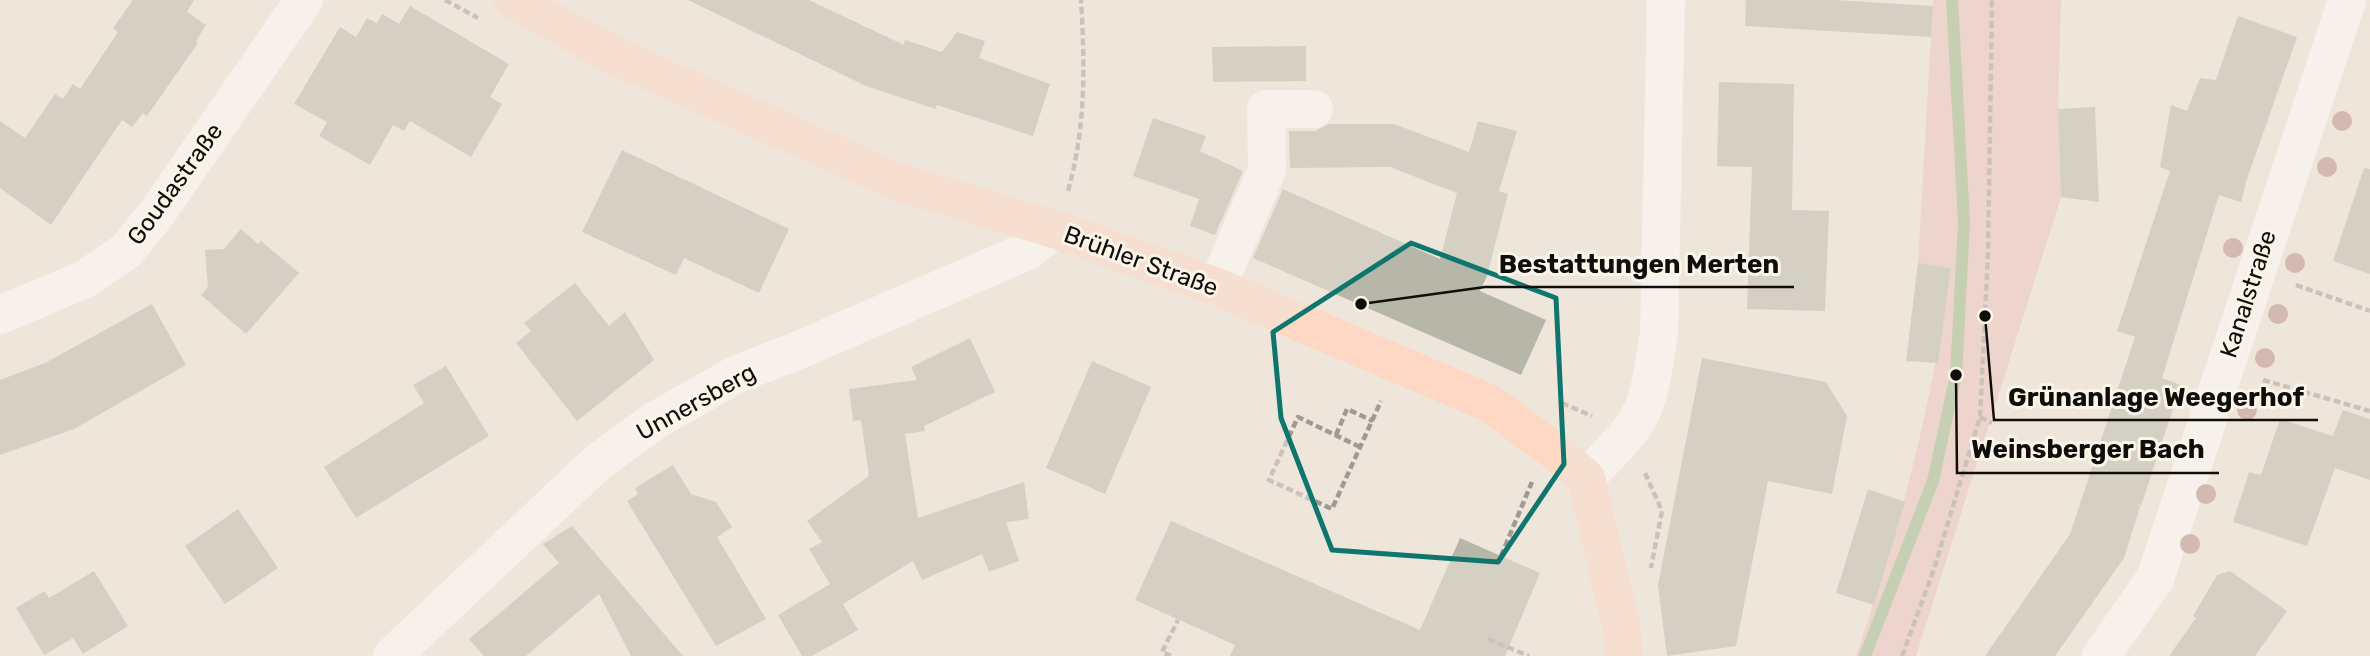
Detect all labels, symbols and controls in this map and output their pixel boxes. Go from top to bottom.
street label: Goudastraße [122,118,228,250]
street label: Brühler Straße [1060,220,1222,302]
street label: Kanalstraße [2214,227,2282,361]
callout: Bestattungen Merten [1485,240,1794,287]
text: Bestattungen Merten [1499,249,1779,280]
street label: Unnersberg [632,358,760,446]
callout: Grünanlage Weegerhof [1994,373,2318,420]
text: Grünanlage Weegerhof [2008,382,2304,413]
callout: Weinsberger Bach [1957,426,2219,473]
text: Weinsberger Bach [1971,434,2205,465]

